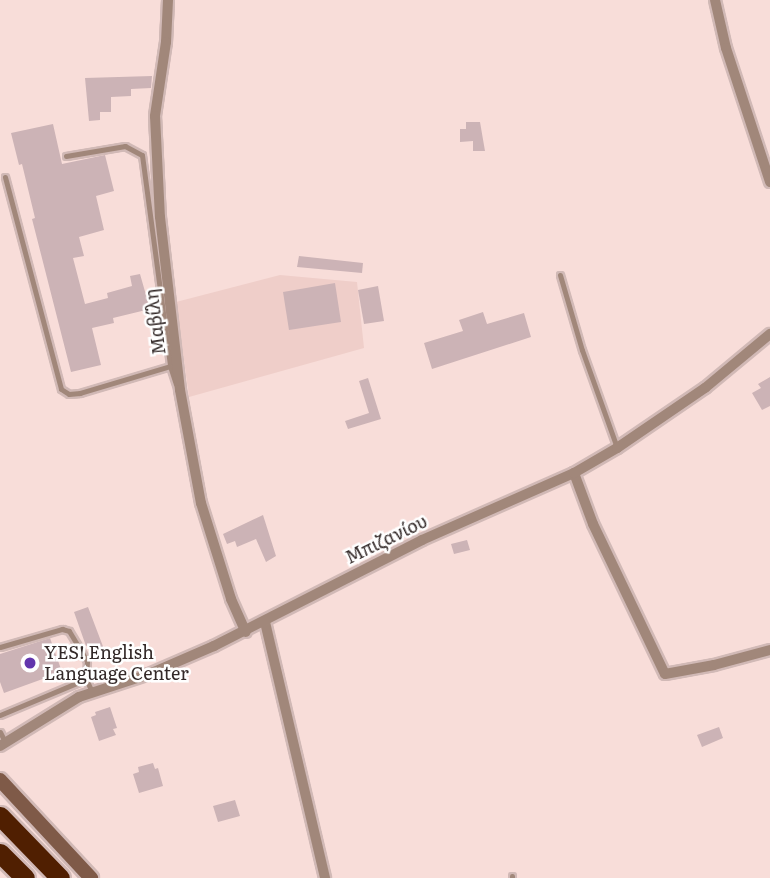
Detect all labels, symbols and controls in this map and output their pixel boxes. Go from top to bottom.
street label: Μαβίλη [140,288,170,356]
street label: Μπιζανίου [342,510,430,568]
place label: YES! English Language Center [44,642,189,684]
marker: YES! English Language Center [22,655,38,671]

